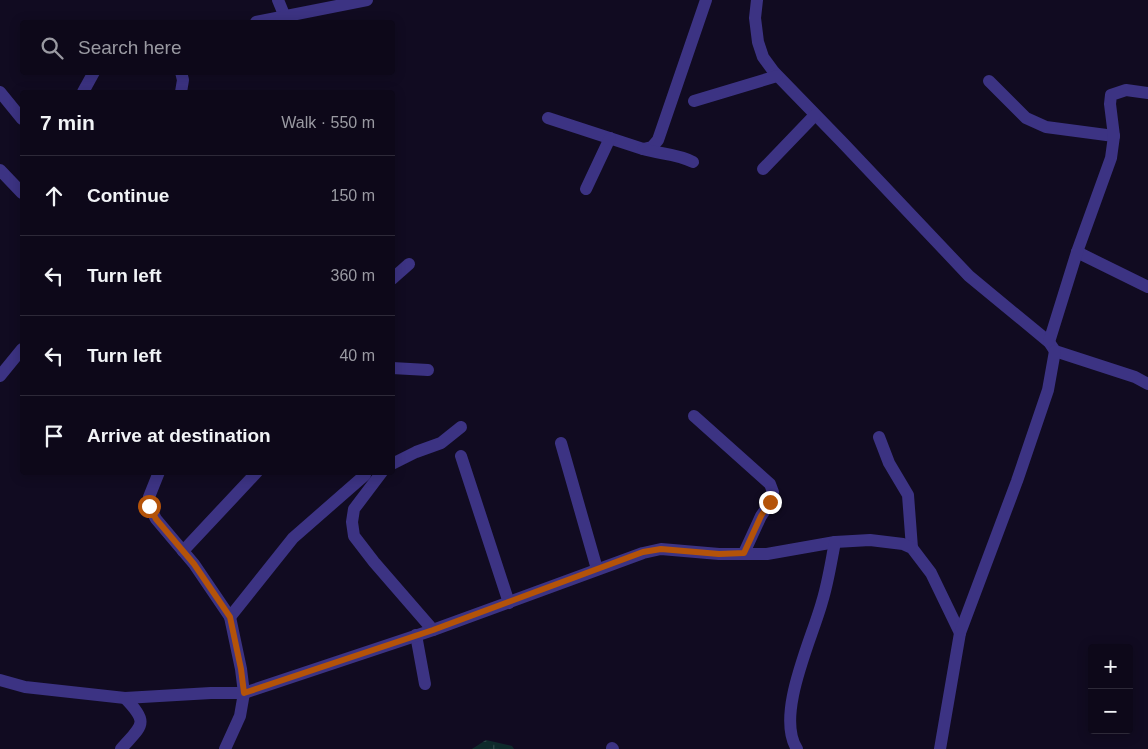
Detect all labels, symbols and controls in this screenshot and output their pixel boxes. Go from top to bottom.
search box [20,20,395,75]
icon: search [38,34,66,62]
text: Search here [78,37,182,58]
text: 7 min [40,111,95,134]
text: Walk · 550 m [281,114,375,131]
icon: ahead [40,182,68,210]
text: Continue [87,185,169,206]
text: 150 m [331,187,375,204]
icon: left [40,262,68,290]
text: Turn left [87,265,162,286]
text: 360 m [331,267,375,284]
icon: left [40,342,68,370]
text: Turn left [87,345,162,366]
text: 40 m [339,347,375,364]
icon: arrive [40,422,68,450]
text: Arrive at destination [87,425,271,446]
route end [759,491,782,514]
route start [138,495,161,518]
map controls [1088,644,1133,734]
button: + [1088,644,1133,689]
button: − [1088,689,1133,734]

